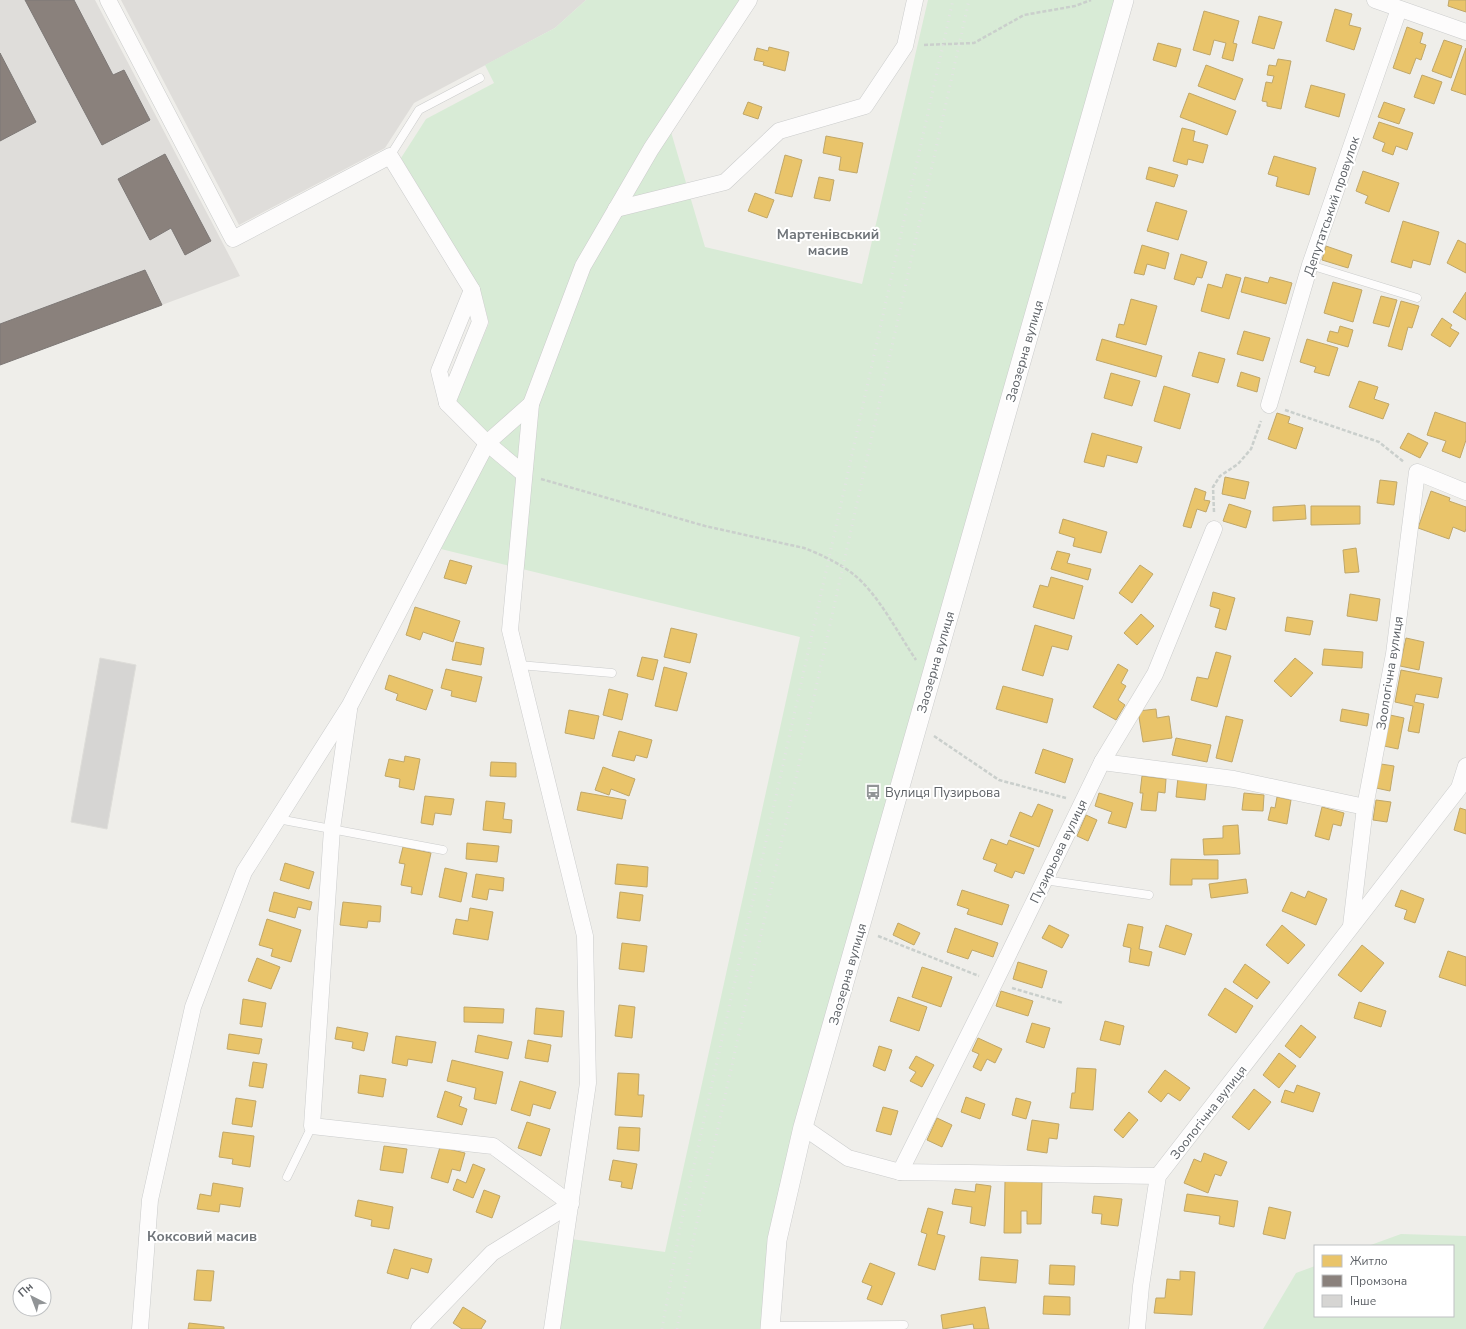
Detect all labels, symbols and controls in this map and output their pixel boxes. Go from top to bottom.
street label: Депутатський провулок [1300,134,1364,279]
district label: Мартенівський масив [777,225,879,260]
street label: Заозерна вулиця [1002,298,1048,404]
street label: Заозерна вулиця [913,609,959,715]
street label: Зоологічна вулиця [1372,615,1408,731]
bus stop icon: Вулиця Пузирьова [864,783,882,801]
place label: Вулиця Пузирьова [885,784,1000,802]
street label: Пузирьова вулиця [1026,796,1092,906]
street label: Заозерна вулиця [825,921,871,1027]
street label: Зоологічна вулиця [1166,1062,1251,1163]
district label: Коксовий масив [147,1227,257,1246]
legend [1314,1245,1454,1317]
text: Житло [1350,1253,1388,1269]
text: Промзона [1350,1273,1407,1289]
north arrow [12,1277,52,1317]
text: Пн [15,1279,36,1301]
text: Інше [1350,1293,1376,1309]

